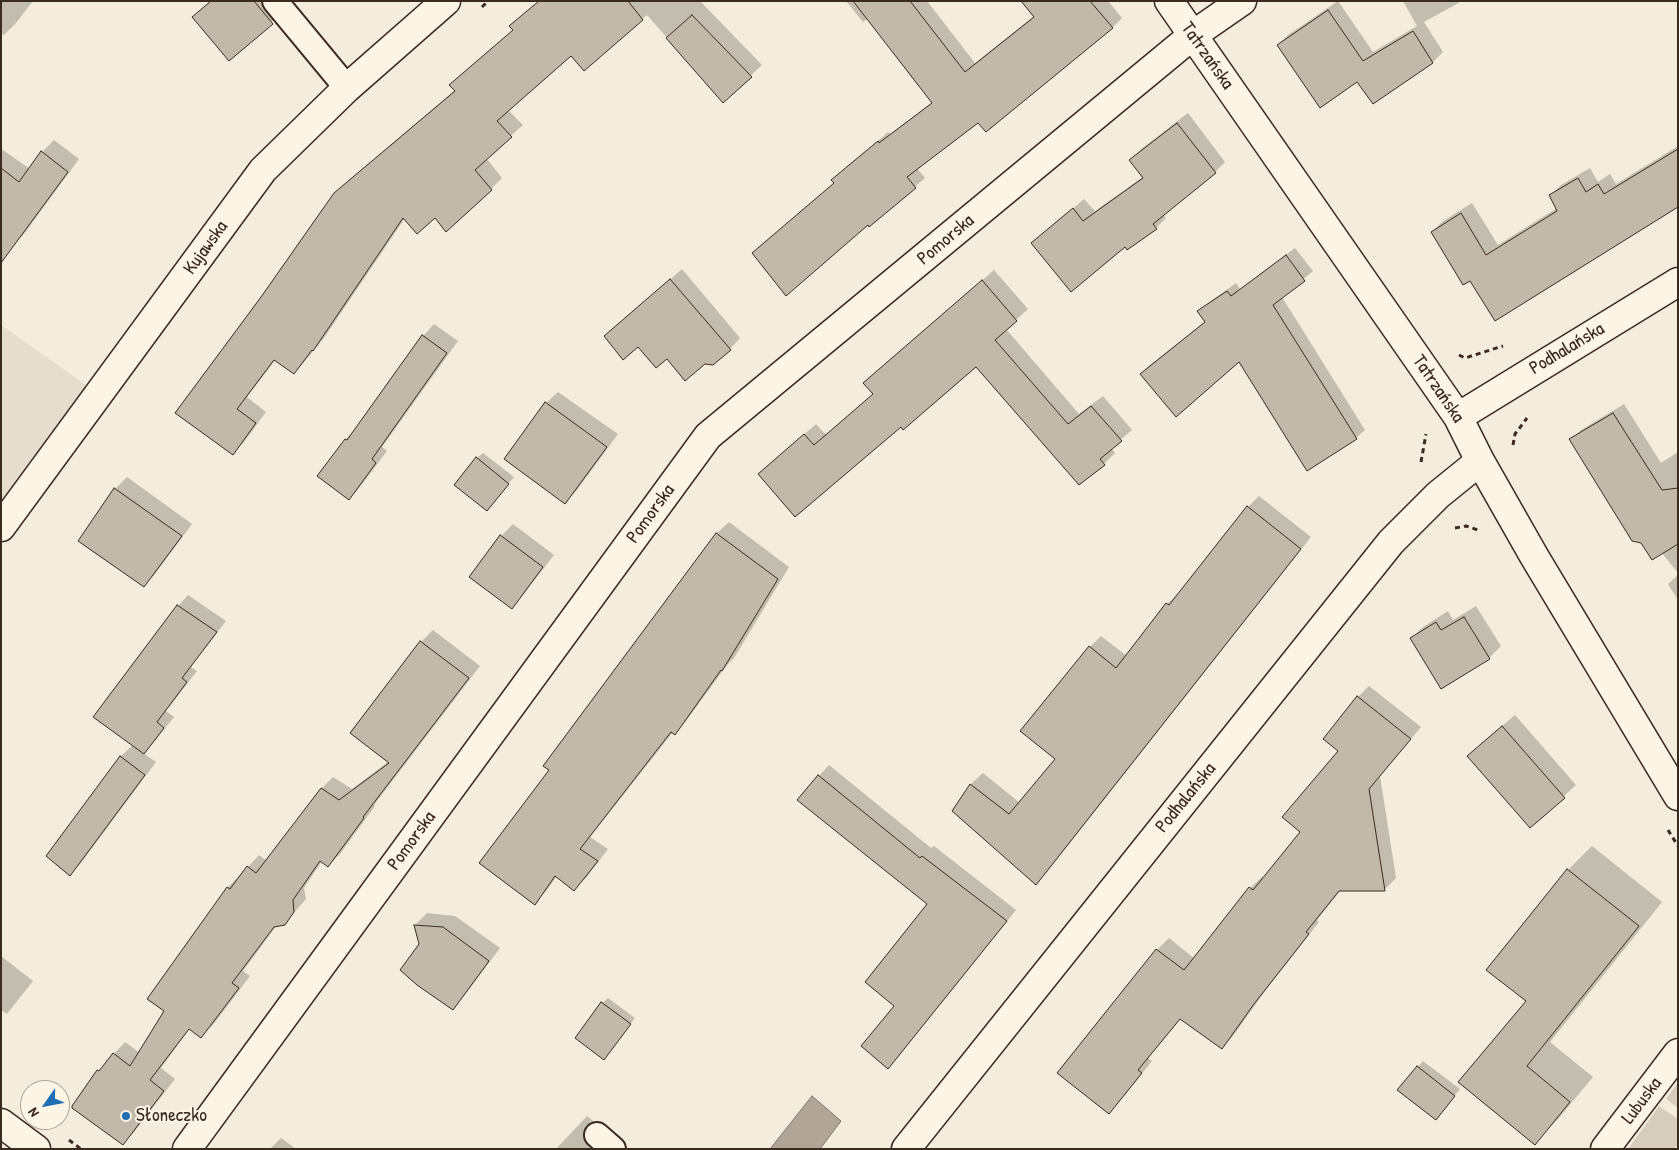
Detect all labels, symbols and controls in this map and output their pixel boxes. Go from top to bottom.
street label: Tatrzańska [1176,18,1238,94]
street label: Pomorska [913,210,979,270]
street label: Kujawska [179,217,233,279]
street label: Podhalańska [1525,318,1609,380]
street label: Tatrzańska [1407,351,1469,427]
street label: Pomorska [622,480,680,548]
street label: Podhalańska [1151,758,1221,838]
street label: Pomorska [383,807,441,875]
street label: Lubuska [1617,1073,1667,1129]
north arrow [20,1080,70,1130]
text: N [23,1105,43,1121]
place label: Słoneczko [136,1105,207,1127]
marker: Słoneczko [120,1110,132,1122]

